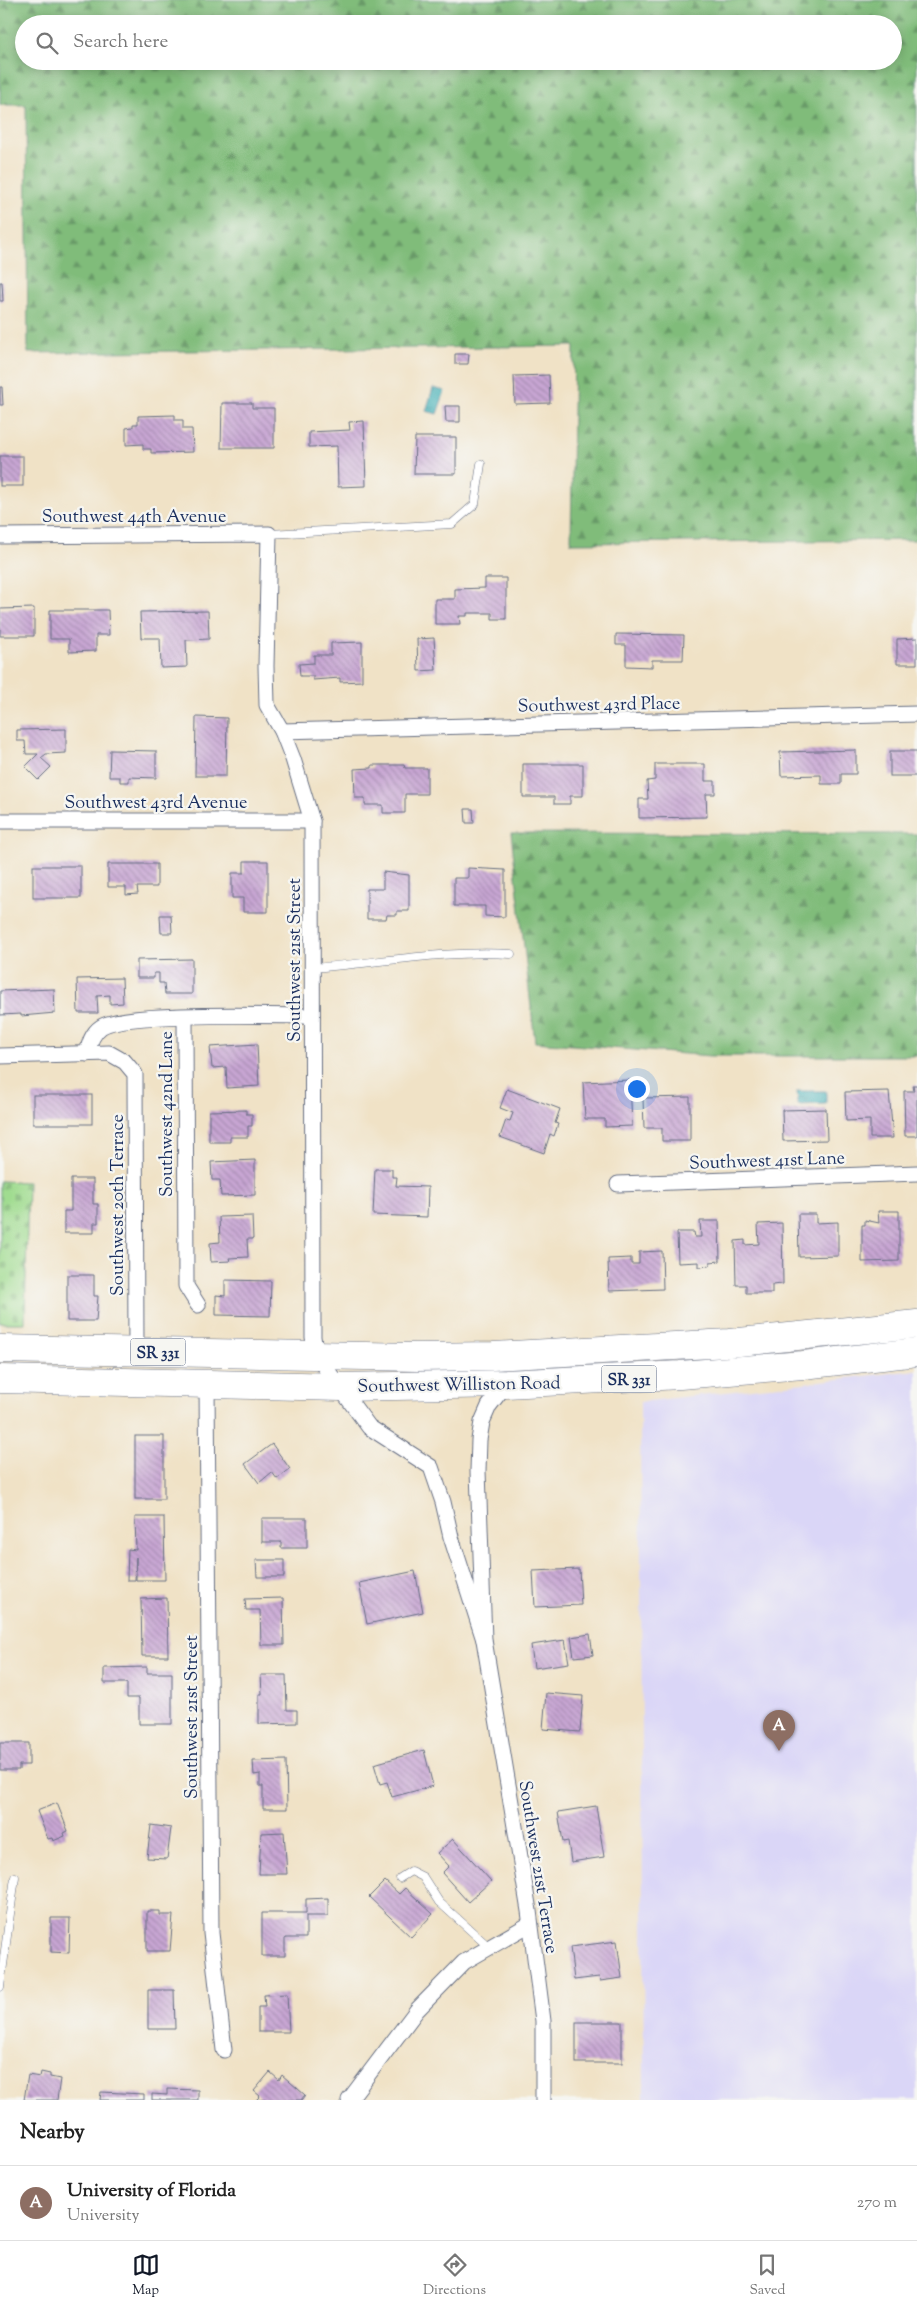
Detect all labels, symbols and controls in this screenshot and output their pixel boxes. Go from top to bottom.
search box [15,15,902,70]
icon: search [33,29,61,57]
text: Search here [73,29,168,56]
street label: Southwest 44th Avenue [42,505,226,531]
street label: Southwest 43rd Place [518,692,681,720]
street label: Southwest 43rd Avenue [65,791,247,817]
street label: Southwest 21st Street [283,878,309,1042]
street label: Southwest 42nd Lane [155,1031,181,1197]
your location [624,1076,650,1102]
street label: Southwest 20th Terrace [106,1114,132,1296]
street label: Southwest 41st Lane [689,1146,846,1178]
road number: SR 331 [130,1338,186,1365]
road number: SR 331 [602,1366,656,1392]
street label: Southwest Williston Road [357,1371,561,1401]
street label: Southwest 21st Street [180,1635,206,1799]
pin: A [763,1710,795,1751]
street label: Southwest 21st Terrace [510,1779,564,1956]
text: Nearby [20,2118,85,2148]
text: University of Florida [67,2178,236,2205]
text: A [30,2192,43,2215]
text: 270 m [857,2192,897,2215]
text: University [67,2205,140,2228]
tab: Map [132,2251,160,2301]
tab: Directions [423,2251,486,2301]
tab: Saved [749,2251,785,2301]

